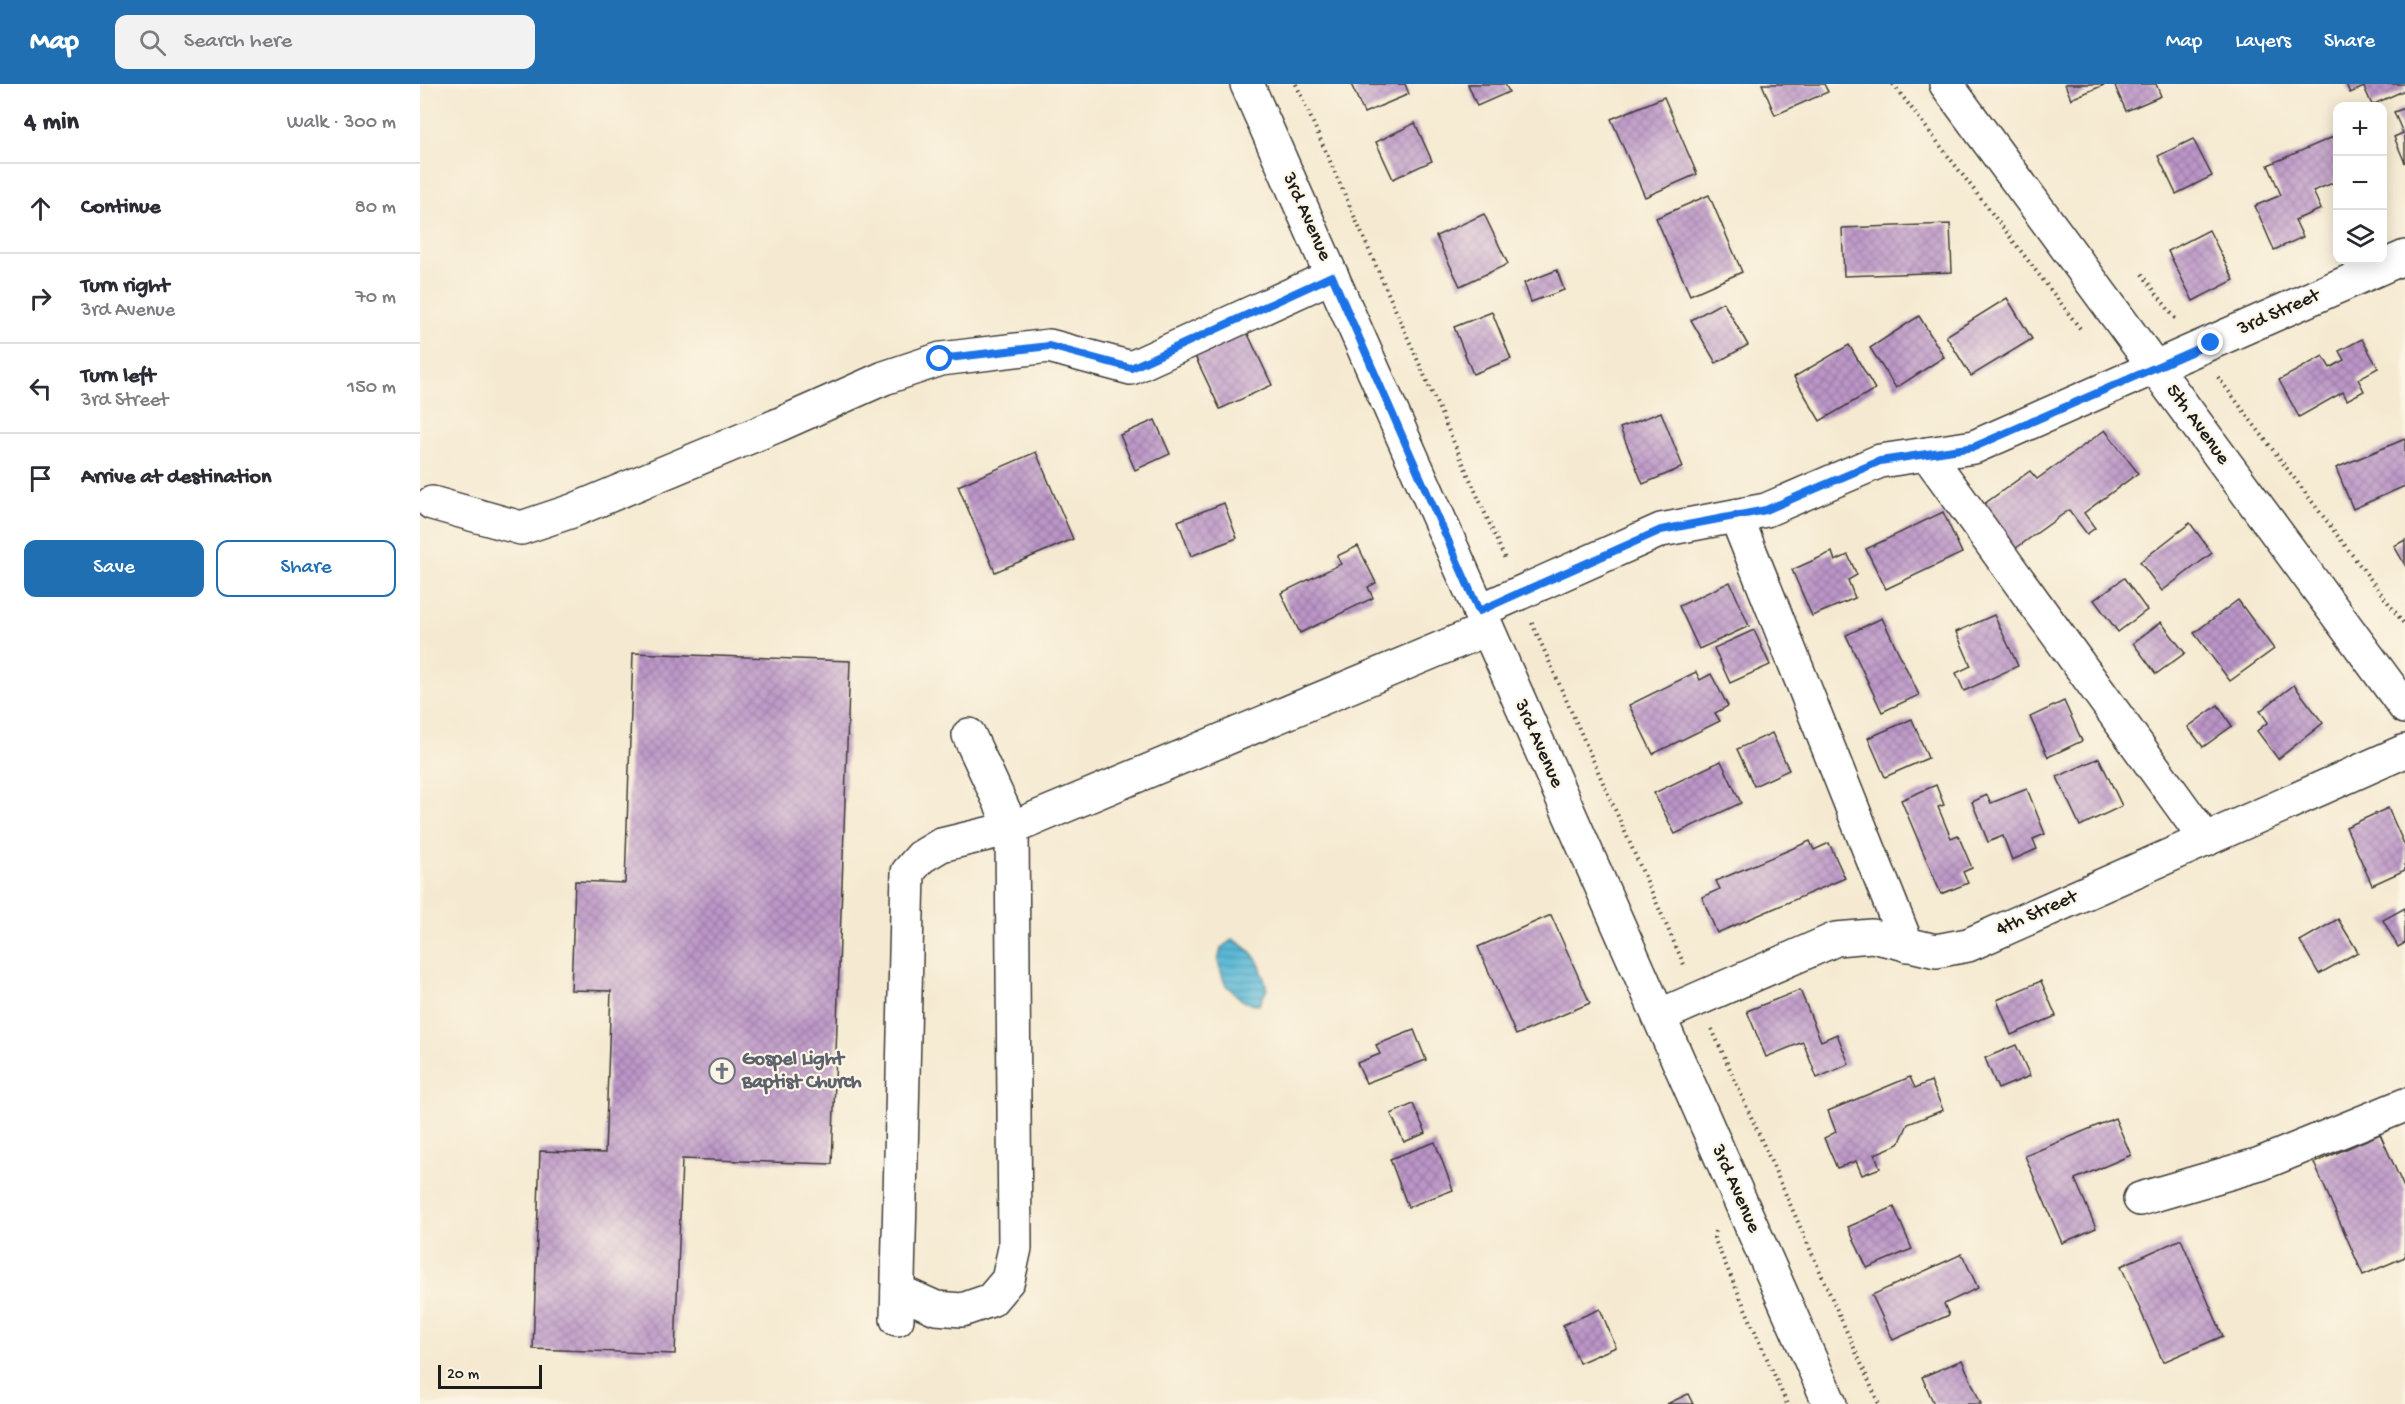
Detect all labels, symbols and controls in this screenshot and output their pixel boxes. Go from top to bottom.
search box [115,15,535,69]
text: Map [30,26,79,59]
icon: search [136,26,169,59]
text: Search here [184,29,292,55]
text: Map [2166,30,2202,55]
text: Layers [2235,30,2291,55]
text: Share [2324,30,2375,55]
map controls [2333,102,2387,264]
button: + [2333,102,2387,156]
text: 4 min [24,108,79,139]
text: Walk · 300 m [287,112,396,135]
button: − [2333,156,2387,210]
street label: 3rd Avenue [1276,168,1336,265]
icon: ahead [24,192,57,225]
text: Continue [81,195,161,221]
text: 80 m [355,197,396,220]
button: layers [2333,210,2387,264]
text: Turn right [81,274,169,300]
icon: right [24,282,57,315]
street label: 3rd Street [2234,284,2325,342]
text: 70 m [355,287,396,310]
text: 3rd Avenue [81,300,175,323]
route end [2197,329,2223,355]
route start [926,345,952,371]
text: Turn left [81,364,155,390]
icon: left [24,372,57,405]
text: 150 m [347,377,396,400]
street label: 5th Avenue [2160,380,2234,470]
text: 3rd Street [81,390,168,413]
icon: arrive [24,462,57,495]
text: Arrive at destination [81,465,271,491]
button: Save [24,540,204,597]
button: Share [216,540,396,597]
street label: 3rd Avenue [1508,695,1568,792]
street label: 4th Street [1993,885,2083,942]
place label: Gospel Light Baptist Church [741,1049,862,1095]
church icon: Gospel Light Baptist Church [707,1056,737,1086]
street label: 3rd Avenue [1705,1140,1765,1237]
scale bar [438,1362,542,1390]
text: 20 m [447,1366,479,1385]

